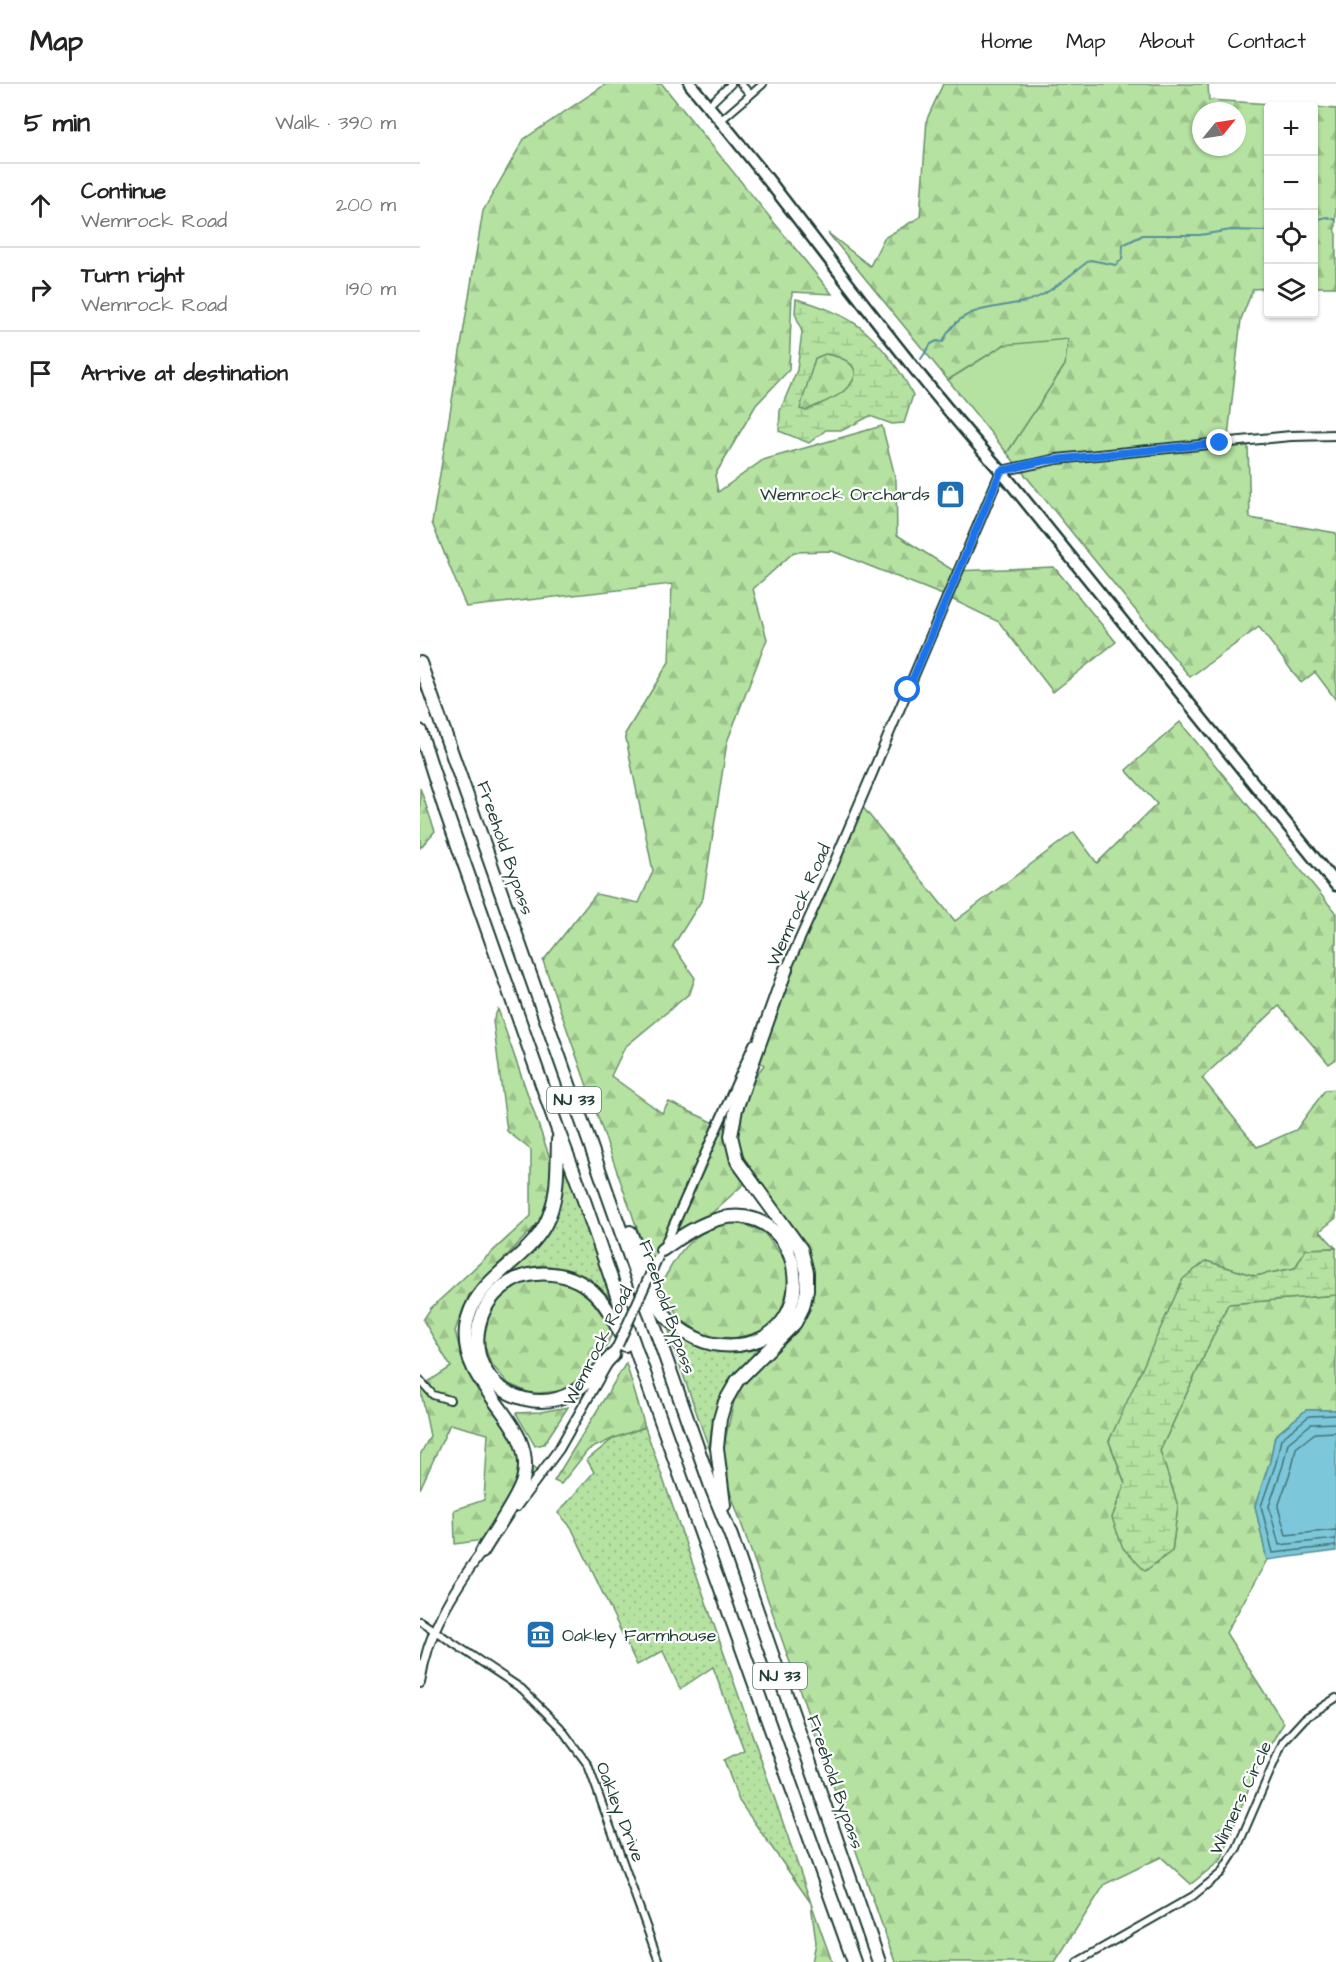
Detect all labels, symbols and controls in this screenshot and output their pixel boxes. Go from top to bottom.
text: Map [30,22,83,61]
text: Home [981,27,1033,56]
text: Map [1066,27,1106,56]
text: About [1139,27,1195,56]
text: Contact [1228,27,1306,56]
north arrow [1192,102,1246,156]
map controls [1264,102,1318,318]
button: + [1264,102,1318,156]
text: 5 min [24,105,90,141]
text: Walk · 390 m [275,109,396,137]
button: − [1264,156,1318,210]
text: Continue [81,176,166,207]
icon: ahead [24,189,57,222]
text: 200 m [336,191,396,219]
text: Wemrock Road [81,207,227,235]
button: locate [1264,210,1318,264]
text: Turn right [81,260,184,291]
button: layers [1264,264,1318,318]
icon: right [24,273,57,306]
text: 190 m [346,275,396,303]
text: Wemrock Road [81,291,227,319]
icon: arrive [24,357,57,390]
text: Arrive at destination [81,358,288,389]
route end [1206,429,1232,455]
shop icon: Wemrock Orchards [935,478,967,510]
place label: Wemrock Orchards [760,482,930,507]
route start [894,676,920,702]
street label: Freehold Bypass [469,778,540,919]
street label: Wemrock Road [761,840,837,970]
road number: NJ 33 [547,1087,601,1113]
street label: Freehold Bypass [631,1237,702,1378]
street label: Wemrock Road [557,1282,639,1410]
museum icon: Oakley Farmhouse [525,1619,557,1651]
place label: Oakley Farmhouse [562,1623,717,1649]
road number: NJ 33 [753,1663,807,1689]
street label: Freehold Bypass [799,1712,870,1853]
street label: Winners Circle [1204,1737,1278,1859]
street label: Oakley Drive [589,1758,651,1866]

